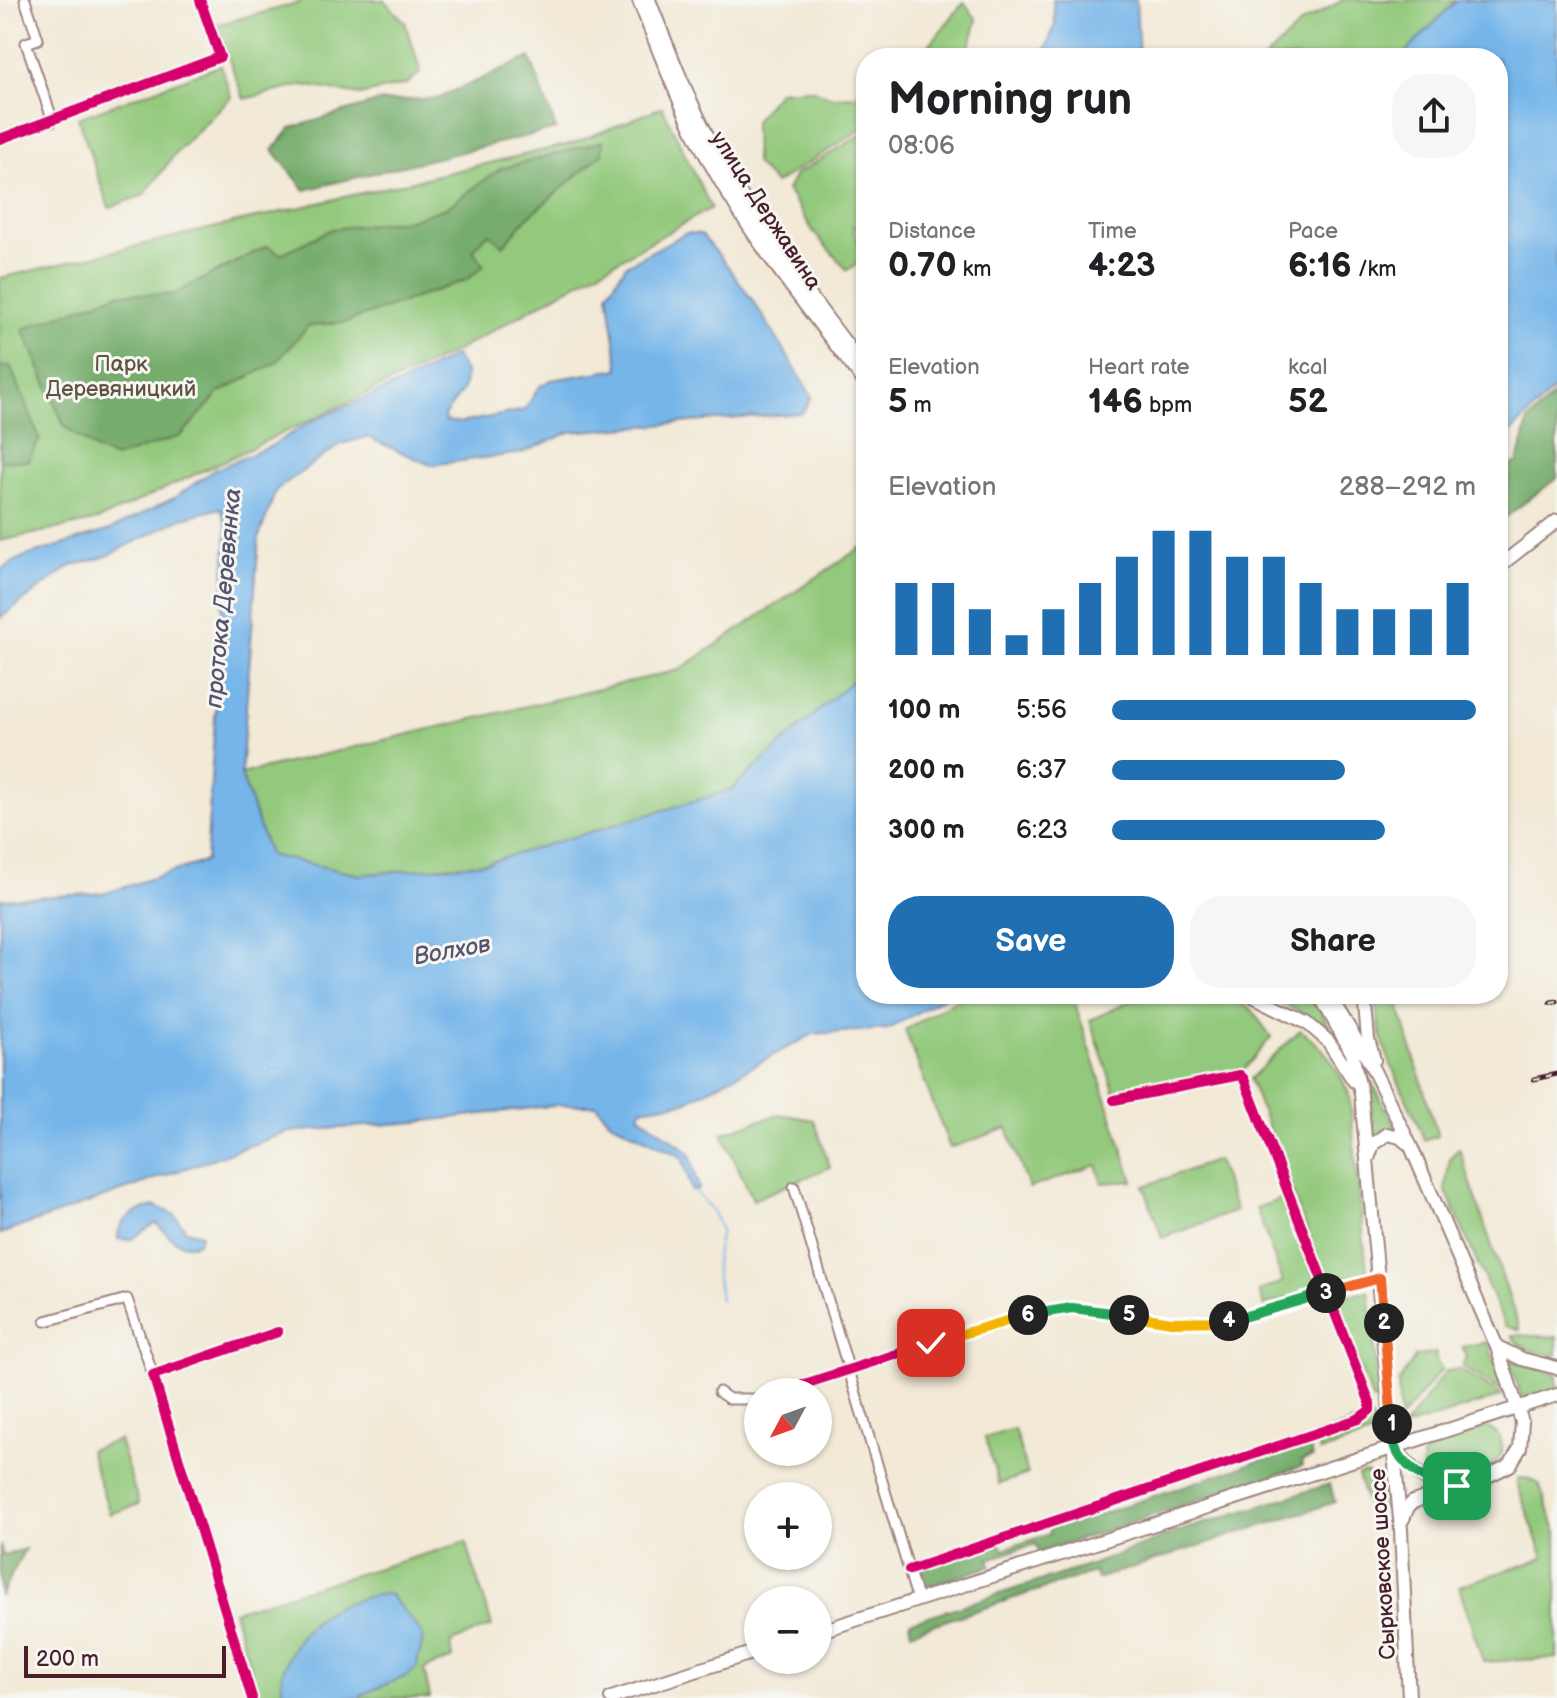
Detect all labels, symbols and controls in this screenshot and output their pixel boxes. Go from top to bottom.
text: Morning run [888,74,1132,127]
button: share [1392,74,1476,158]
street label: улица Державина [704,126,827,295]
text: 08:06 [888,131,955,162]
text: Distance [888,218,976,245]
text: Time [1088,218,1137,245]
text: Pace [1288,218,1338,245]
text: 0.70 [888,245,957,286]
text: 4:23 [1088,245,1156,286]
text: 6:16 [1288,245,1352,286]
text: km [957,256,992,283]
text: /km [1352,256,1397,283]
park label: Парк Деревяницкий [46,351,196,403]
text: Elevation [888,354,980,381]
text: Heart rate [1088,354,1190,381]
text: kcal [1288,354,1327,381]
text: 5 [888,381,908,422]
text: 146 [1088,381,1143,422]
text: 52 [1288,381,1328,422]
text: m [908,392,932,419]
text: bpm [1143,392,1192,419]
text: Elevation [888,472,996,503]
text: 288–292 m [1339,472,1476,503]
water label: протока Деревянка [199,487,248,709]
text: 100 m [888,695,961,726]
text: 5:56 [1016,695,1067,726]
text: 200 m [888,755,965,786]
text: 6:37 [1016,755,1066,786]
text: 300 m [888,815,965,846]
text: 6:23 [1016,815,1068,846]
button: Save [888,896,1174,988]
button: Share [1190,896,1476,988]
water label: Волхов [411,929,493,971]
pin: 3 [1306,1273,1346,1313]
text: 3 [1320,1279,1332,1306]
pin: 6 [1008,1295,1048,1335]
pin: 5 [1109,1295,1149,1335]
text: 6 [1021,1301,1035,1328]
text: 5 [1123,1301,1135,1328]
pin: 4 [1209,1301,1249,1341]
pin: 2 [1364,1303,1404,1343]
text: 4 [1223,1307,1235,1334]
pin [897,1309,965,1377]
text: 2 [1377,1309,1391,1336]
icon: check [909,1321,953,1365]
north arrow [744,1378,832,1466]
map controls [744,1378,832,1674]
pin: 1 [1372,1404,1412,1444]
text: 1 [1387,1410,1397,1437]
pin [1423,1452,1491,1520]
icon: arrive [1435,1464,1479,1508]
street label: Сырковское шоссе [1365,1468,1402,1660]
button: + [744,1482,832,1570]
button: − [744,1586,832,1674]
scale bar [24,1642,226,1678]
text: 200 m [36,1646,99,1673]

